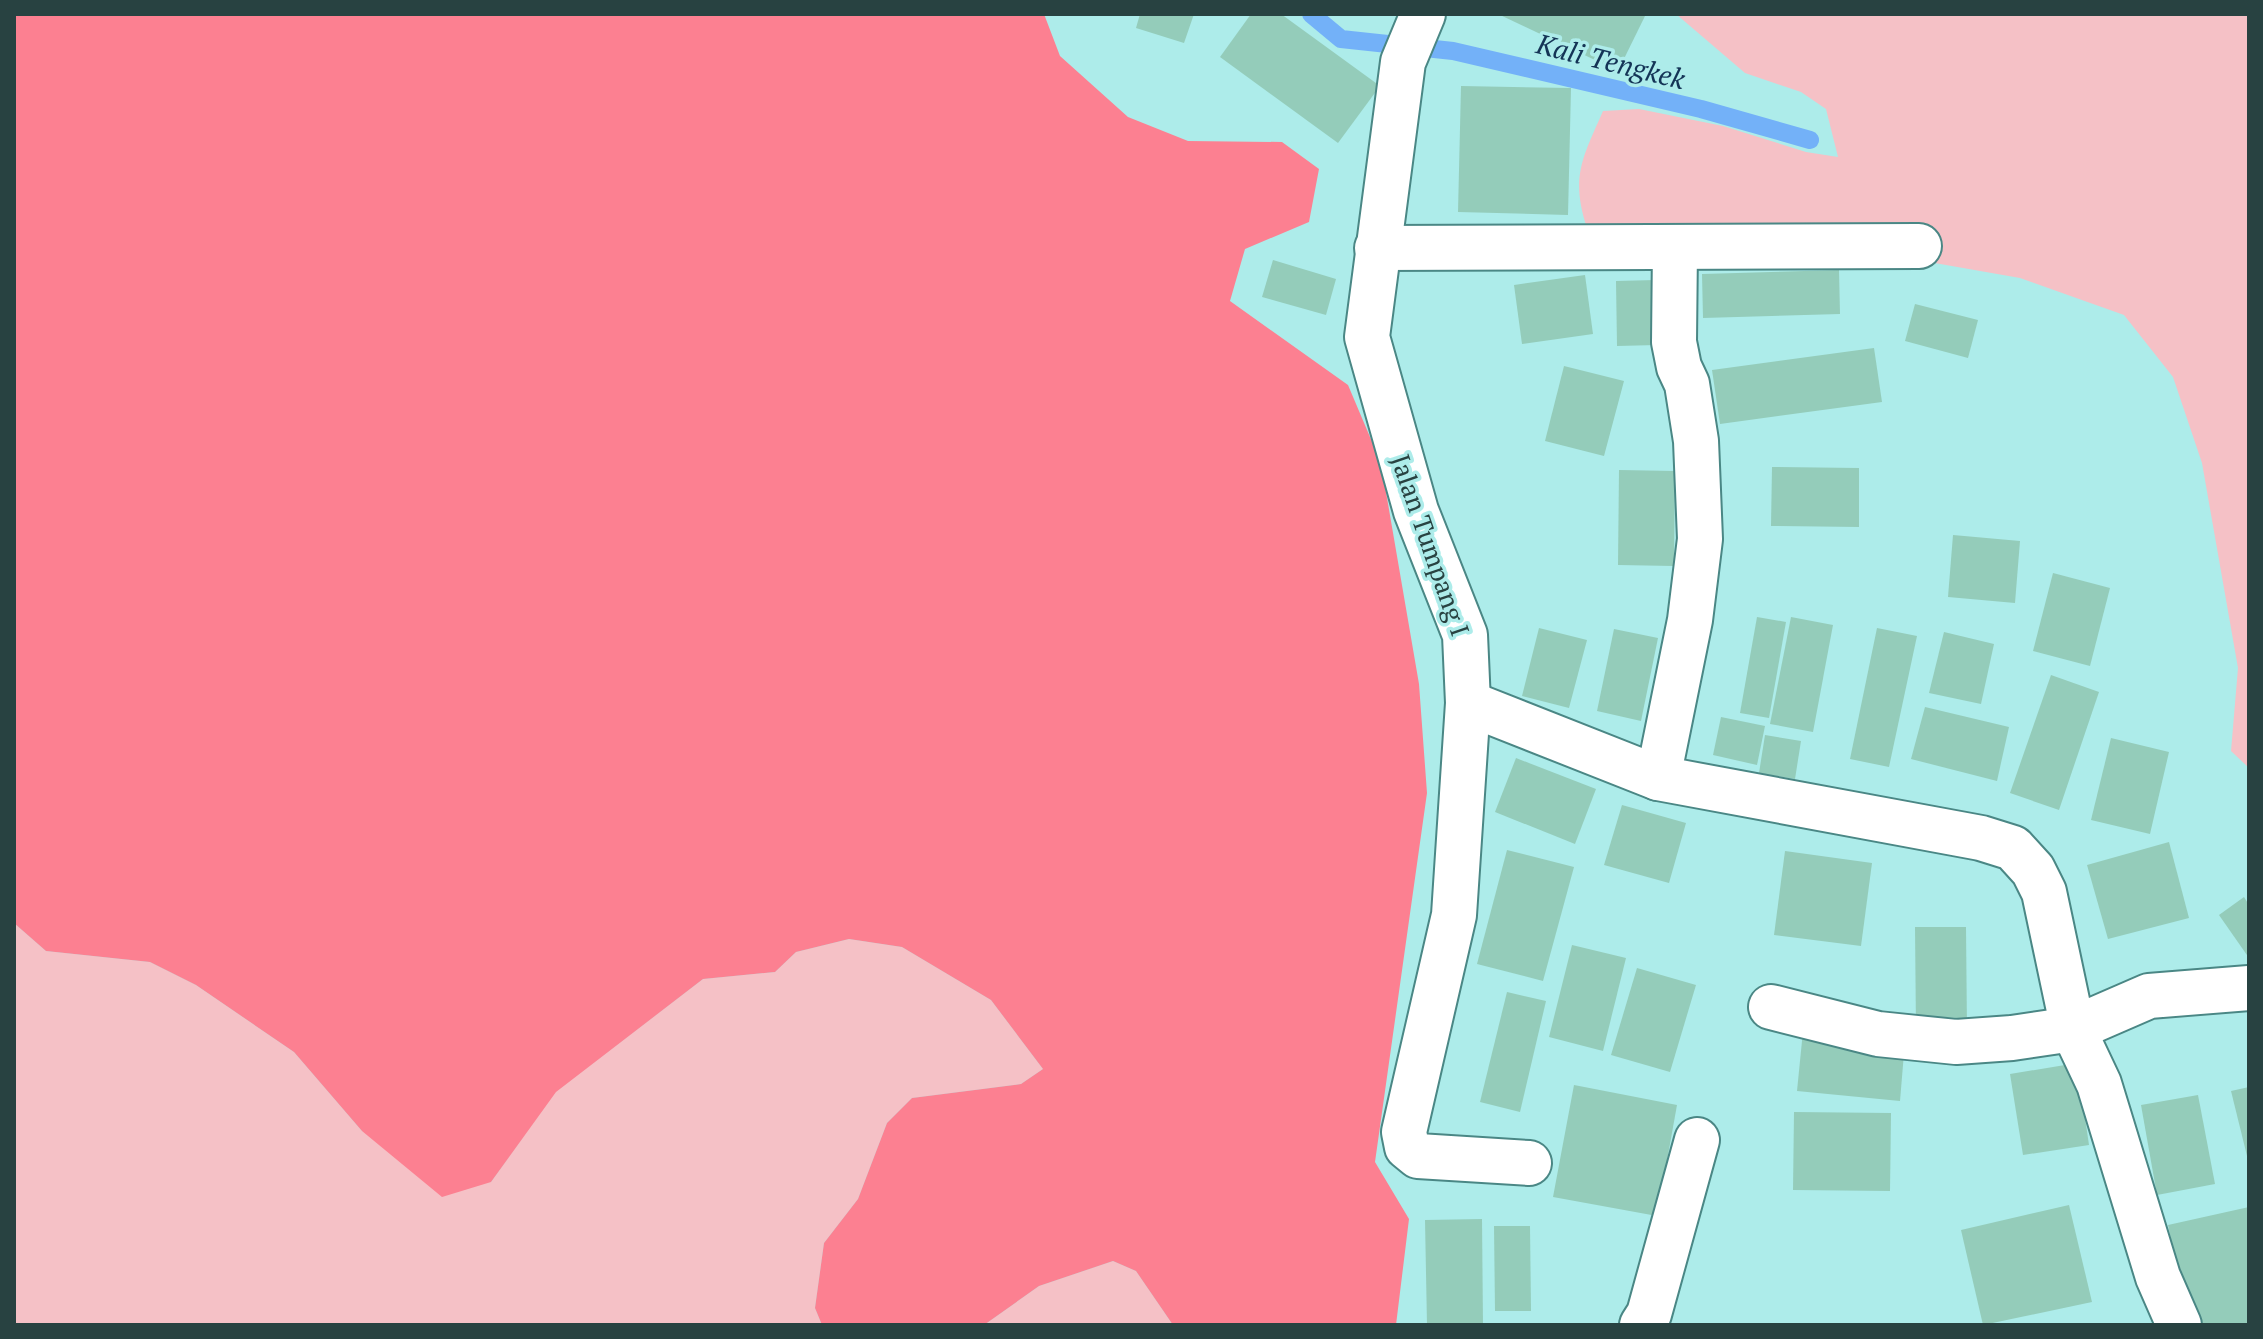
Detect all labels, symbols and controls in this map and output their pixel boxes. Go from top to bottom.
water label: Kali Tengkek [1532,24,1690,97]
street label: Jalan Tumpang I [1384,450,1478,640]

